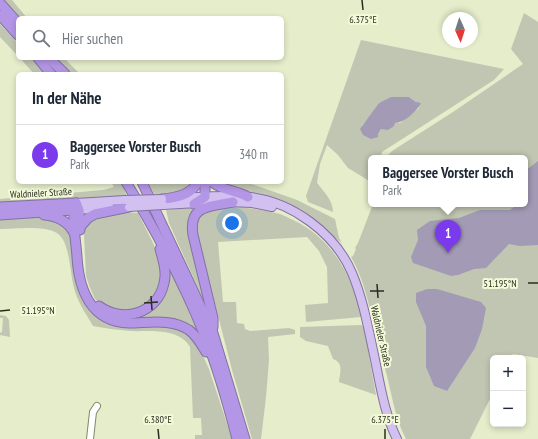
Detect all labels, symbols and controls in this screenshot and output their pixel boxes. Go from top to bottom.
north arrow [442,12,478,48]
text: 6.375°E [349,13,377,26]
search box [16,16,284,60]
icon: search [30,27,52,49]
text: Hier suchen [62,29,123,48]
text: In der Nähe [32,87,102,109]
text: Baggersee Vorster Busch [70,137,201,156]
text: 1 [42,146,48,163]
text: 340 m [239,146,268,163]
popup [368,155,528,207]
text: Park [70,156,89,173]
text: Baggersee Vorster Busch [383,163,513,182]
text: Park [383,182,402,199]
street label: Waldnieler Straße [10,185,72,201]
your location [222,213,242,233]
pin: 1 [435,220,461,253]
text: 51.195°N [483,277,517,290]
text: 51.195°N [21,304,55,317]
street label: Waldnieler Straße [368,304,394,368]
map controls [490,355,526,427]
button: + [490,355,526,391]
button: − [490,391,526,427]
text: 6.380°E [144,413,172,426]
text: 6.375°E [371,413,399,426]

